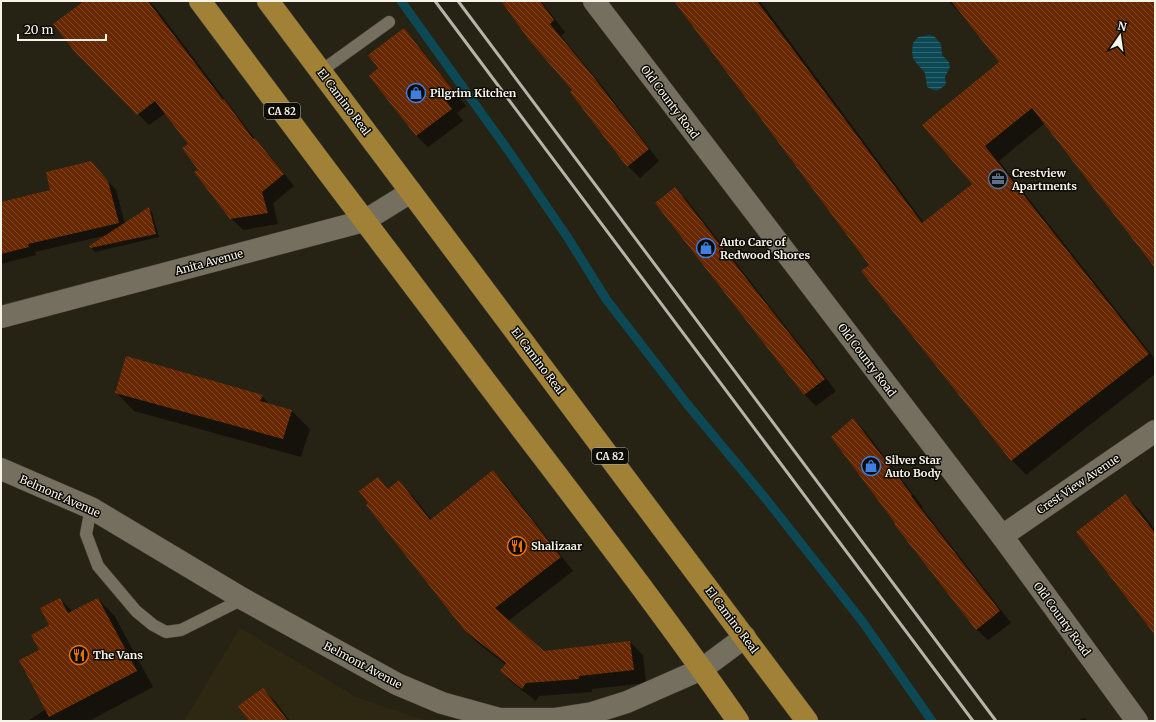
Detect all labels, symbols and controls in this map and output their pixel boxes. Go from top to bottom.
scale bar [18,16,106,42]
north arrow [1100,16,1140,56]
text: N [1116,18,1128,34]
text: 20 m [24,22,53,37]
street label: Old County Road [638,63,702,142]
street label: El Camino Real [314,66,374,139]
shop icon: Pilgrim Kitchen [405,82,427,104]
place label: Pilgrim Kitchen [430,86,517,100]
road number: CA 82 [264,103,300,119]
place label: Crestview Apartments [1011,166,1077,193]
office icon: Crestview Apartments [987,168,1009,190]
place label: Auto Care of Redwood Shores [719,235,811,262]
shop icon: Auto Care of Redwood Shores [695,237,717,259]
street label: Anita Avenue [172,246,245,278]
street label: Old County Road [835,321,899,400]
street label: El Camino Real [508,325,568,398]
road number: CA 82 [592,448,628,464]
street label: Crest View Avenue [1034,451,1122,517]
place label: Silver Star Auto Body [884,453,941,480]
shop icon: Silver Star Auto Body [860,455,882,477]
street label: Belmont Avenue [18,472,103,520]
restaurant icon: Shalizaar [506,535,528,557]
place label: Shalizaar [531,539,582,553]
street label: Old County Road [1030,579,1094,659]
street label: El Camino Real [702,584,762,657]
street label: Belmont Avenue [321,638,405,692]
restaurant icon: The Vans [68,644,90,666]
place label: The Vans [93,648,143,662]

